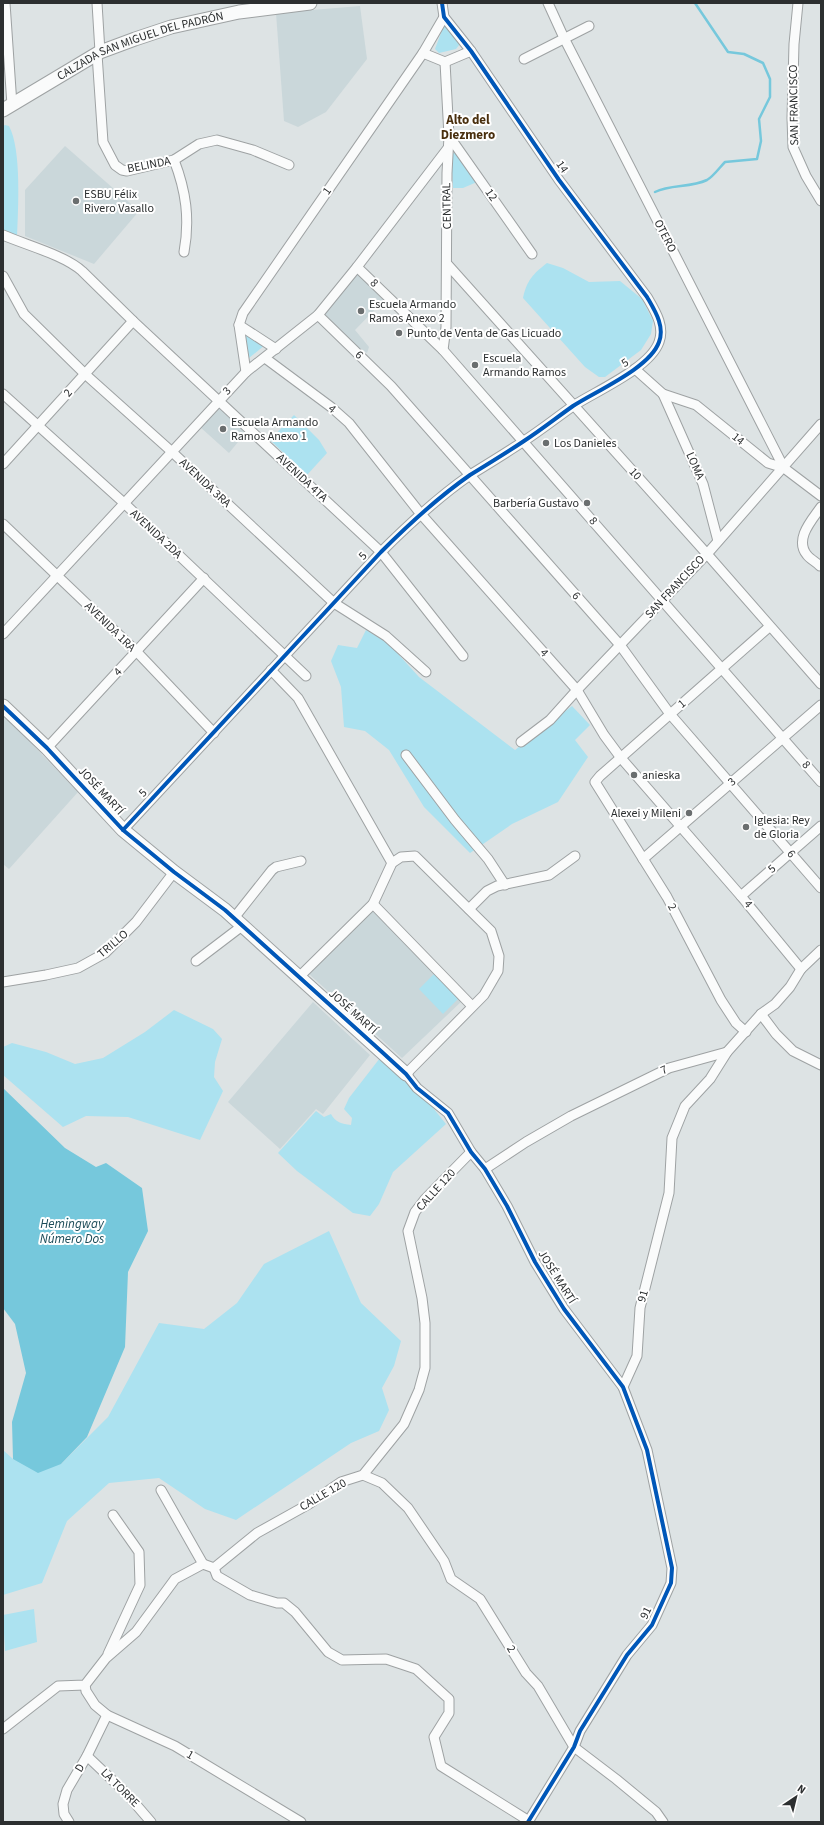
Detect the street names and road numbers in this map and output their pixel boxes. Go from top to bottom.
street label: CALZADA SAN MIGUEL DEL PADRÓN [54,7,225,84]
street label: SAN FRANCISCO [785,64,803,146]
street label: BELINDA [126,152,173,178]
street label: 14 [552,157,572,177]
street label: CENTRAL [438,182,456,229]
street label: 1 [318,184,336,198]
street label: 12 [481,185,501,205]
street label: OTERO [649,216,681,256]
street label: 8 [366,275,382,291]
street label: 6 [351,347,367,363]
street label: 5 [618,354,632,372]
street label: 3 [219,383,235,399]
street label: 2 [60,385,76,401]
street label: 4 [324,401,340,417]
street label: 14 [728,429,748,449]
street label: LOMA [681,449,709,483]
street label: AVENIDA 4TA [273,450,332,506]
street label: AVENIDA 3RA [175,455,235,512]
street label: 10 [625,464,645,484]
street label: AVENIDA 2DA [126,505,186,563]
street label: 8 [585,513,601,529]
street label: 5 [355,548,371,564]
street label: SAN FRANCISCO [641,552,709,622]
street label: 6 [568,588,584,604]
street label: AVENIDA 1RA [81,598,140,656]
street label: 4 [536,645,552,661]
street label: 4 [110,664,126,680]
street label: 1 [674,696,690,712]
street label: 8 [798,757,814,773]
street label: JOSÉ MARTÍ [74,763,128,819]
street label: 3 [724,774,740,790]
street label: 5 [135,785,151,801]
street label: 6 [783,846,799,862]
street label: 5 [764,861,780,877]
street label: 4 [740,896,757,912]
street label: 2 [663,900,681,914]
street label: TRILLO [94,926,132,962]
street label: JOSÉ MARTÍ [325,985,382,1039]
street label: 7 [658,1061,670,1079]
street label: CALLE 120 [412,1165,460,1215]
street label: JOSÉ MARTÍ [534,1247,581,1308]
street label: 91 [633,1288,653,1304]
street label: CALLE 120 [296,1475,350,1515]
street label: 91 [636,1604,656,1622]
street label: 2 [502,1642,520,1656]
street label: 1 [183,1746,197,1764]
street label: D [71,1760,89,1776]
street label: LA TORRE [97,1765,143,1811]

